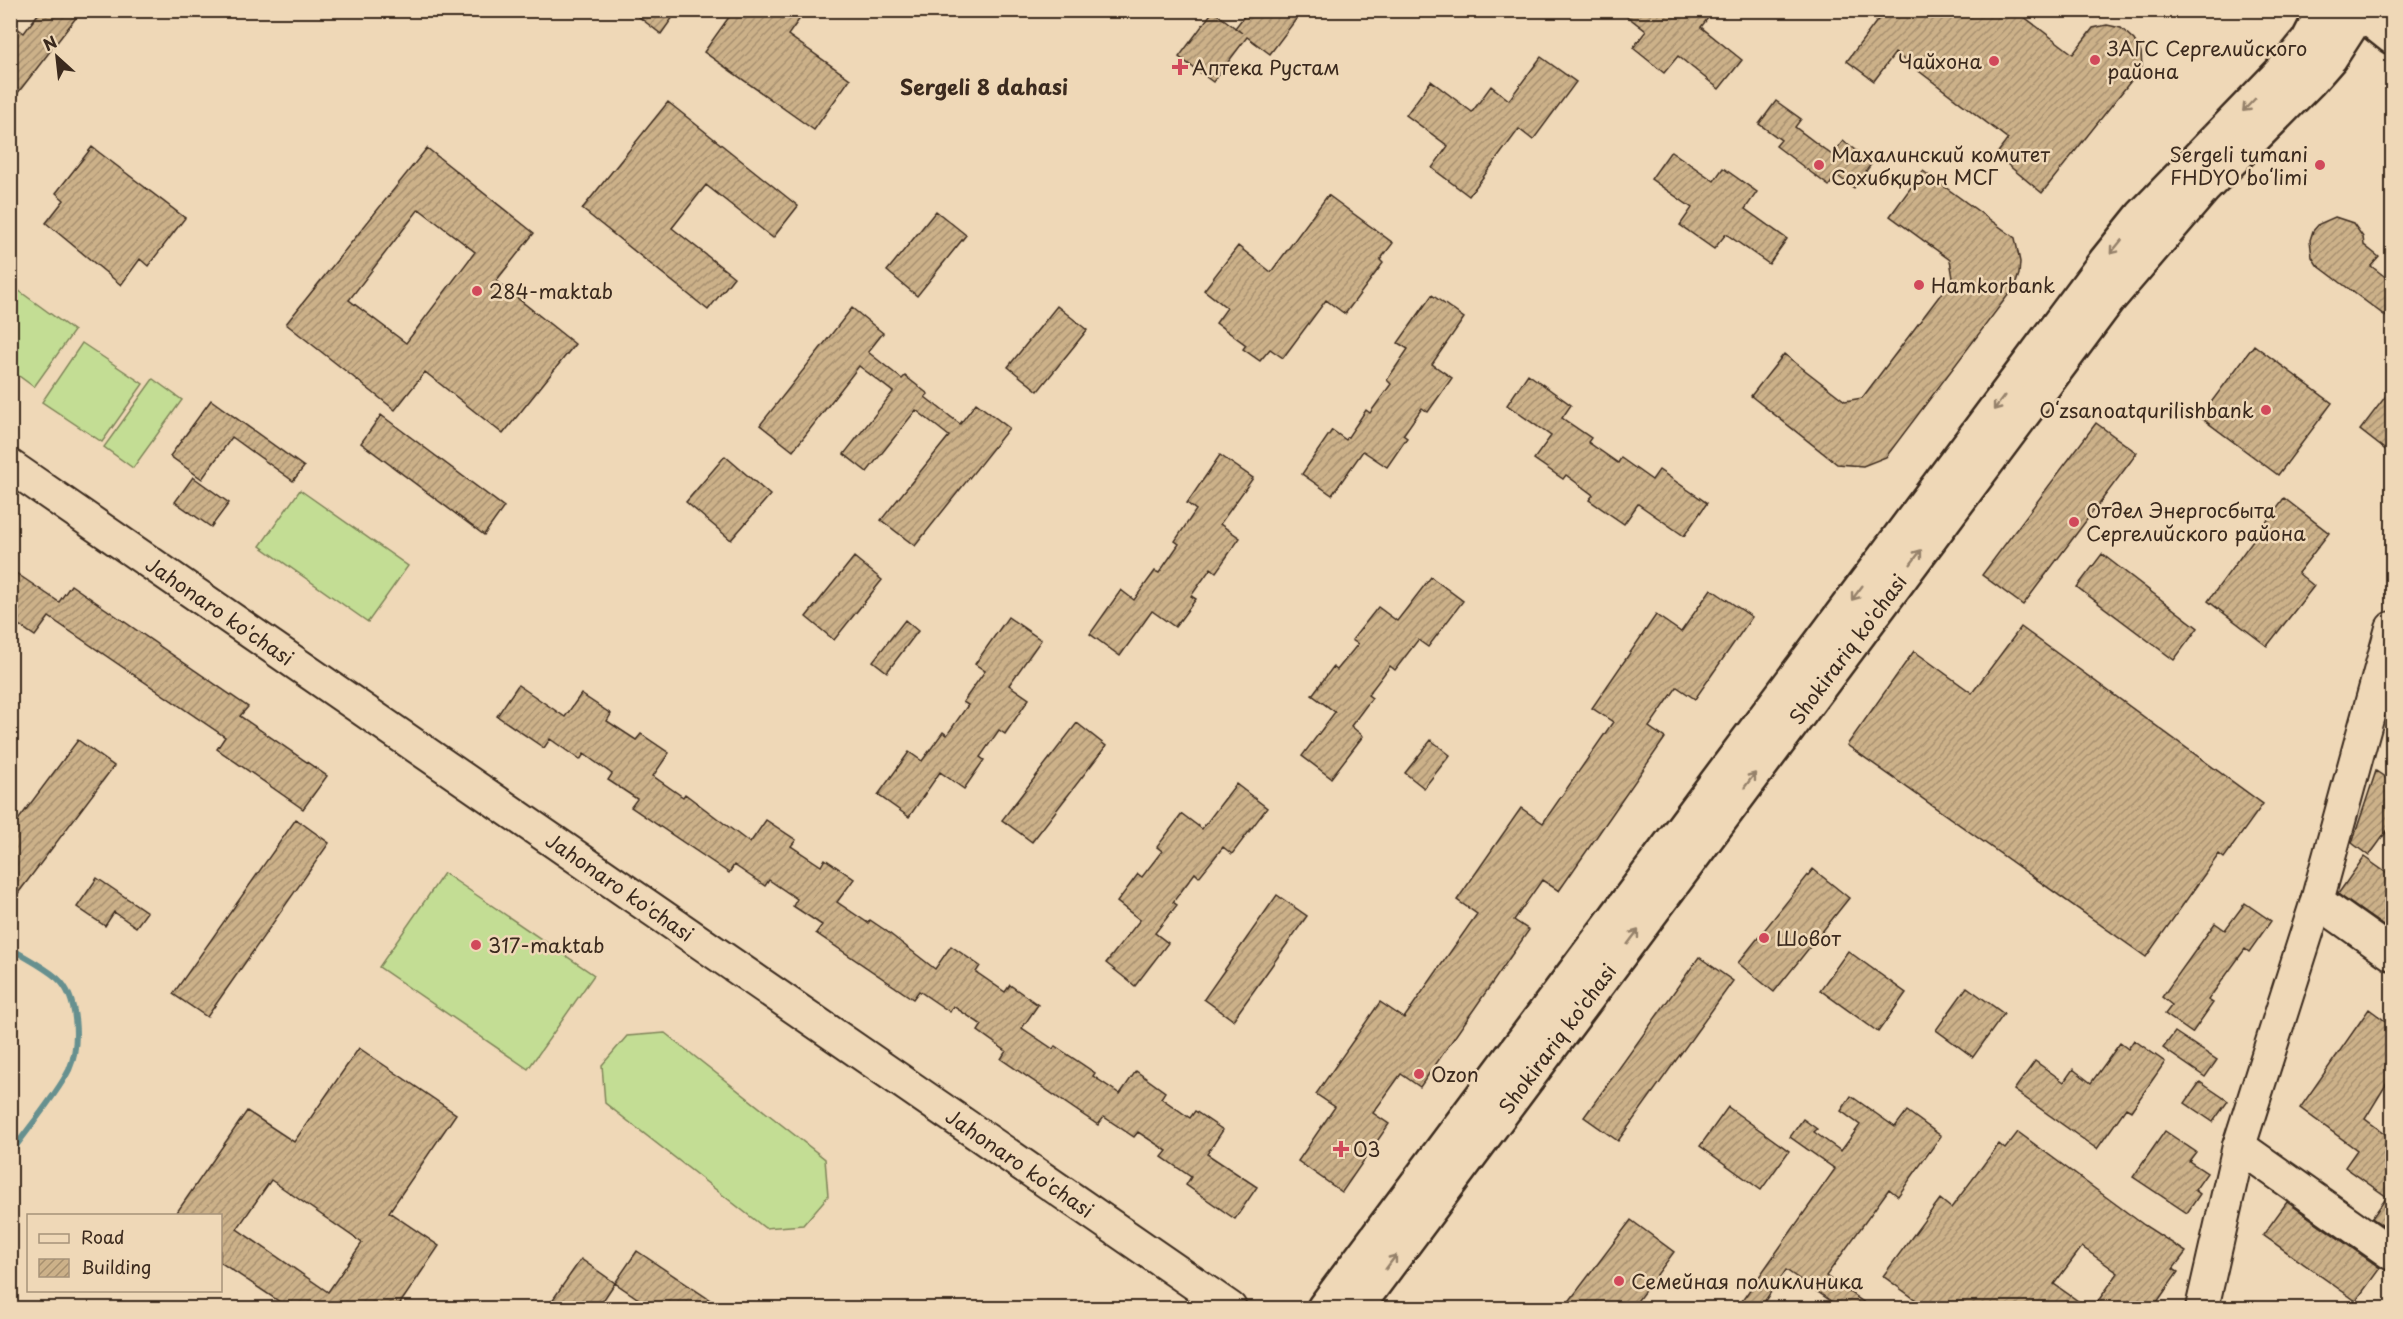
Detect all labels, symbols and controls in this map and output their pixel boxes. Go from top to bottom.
north arrow [27,27,87,87]
text: N [39,29,61,56]
place label: ЗАГС Сергелийского района [2106,33,2307,86]
place label: Чайхона [1898,46,1983,76]
place label: Аптека Рустам [1192,52,1340,82]
marker: ЗАГС Сергелийского района [2088,53,2102,67]
marker: Чайхона [1987,54,2001,68]
marker: Аптека Рустам [1173,60,1187,74]
district label: Sergeli 8 dahasi [900,70,1068,102]
one-way arrow [2242,97,2256,112]
place label: Махалинский комитет Сохибқирон МСГ [1831,139,2050,192]
place label: Sergeli tumani FHDYO boʻlimi [2169,139,2308,192]
marker: Махалинский комитет Сохибқирон МСГ [1812,158,1826,172]
marker: Sergeli tumani FHDYO boʻlimi [2313,158,2327,172]
one-way arrow [2110,239,2123,255]
place label: Hamkorbank [1931,270,2055,300]
place label: 284-maktab [489,276,613,306]
marker: Hamkorbank [1912,278,1926,292]
marker: 284-maktab [470,284,484,298]
one-way arrow [1993,395,2005,411]
place label: Oʻzsanoatqurilishbank [2039,395,2254,425]
marker: Oʻzsanoatqurilishbank [2259,403,2273,417]
place label: Отдел Энергосбыта Сергелийского района [2086,495,2306,548]
marker: Отдел Энергосбыта Сергелийского района [2067,515,2081,529]
street label: Jahonaro ko'chasi [140,549,300,673]
one-way arrow [1910,549,1923,565]
street label: Shokirariq ko'chasi [1781,568,1914,731]
one-way arrow [1851,585,1863,601]
one-way arrow [1743,773,1756,789]
street label: Jahonaro ko'chasi [540,825,700,949]
place label: Шовот [1776,923,1841,953]
one-way arrow [1627,929,1640,945]
place label: 317-maktab [488,930,604,960]
marker: Шовот [1757,931,1771,945]
marker: 317-maktab [469,938,483,952]
street label: Shokirariq ko'chasi [1491,957,1623,1120]
place label: Ozon [1431,1059,1479,1089]
marker: Ozon [1412,1067,1426,1081]
street label: Jahonaro ko'chasi [940,1101,1100,1225]
place label: 03 [1353,1134,1380,1164]
marker: 03 [1334,1142,1348,1156]
legend [27,1214,222,1292]
text: Road [81,1223,125,1250]
text: Building [81,1253,151,1280]
one-way arrow [1385,1254,1397,1270]
place label: Семейная поликлиника [1631,1266,1863,1296]
marker: Семейная поликлиника [1612,1274,1626,1288]

